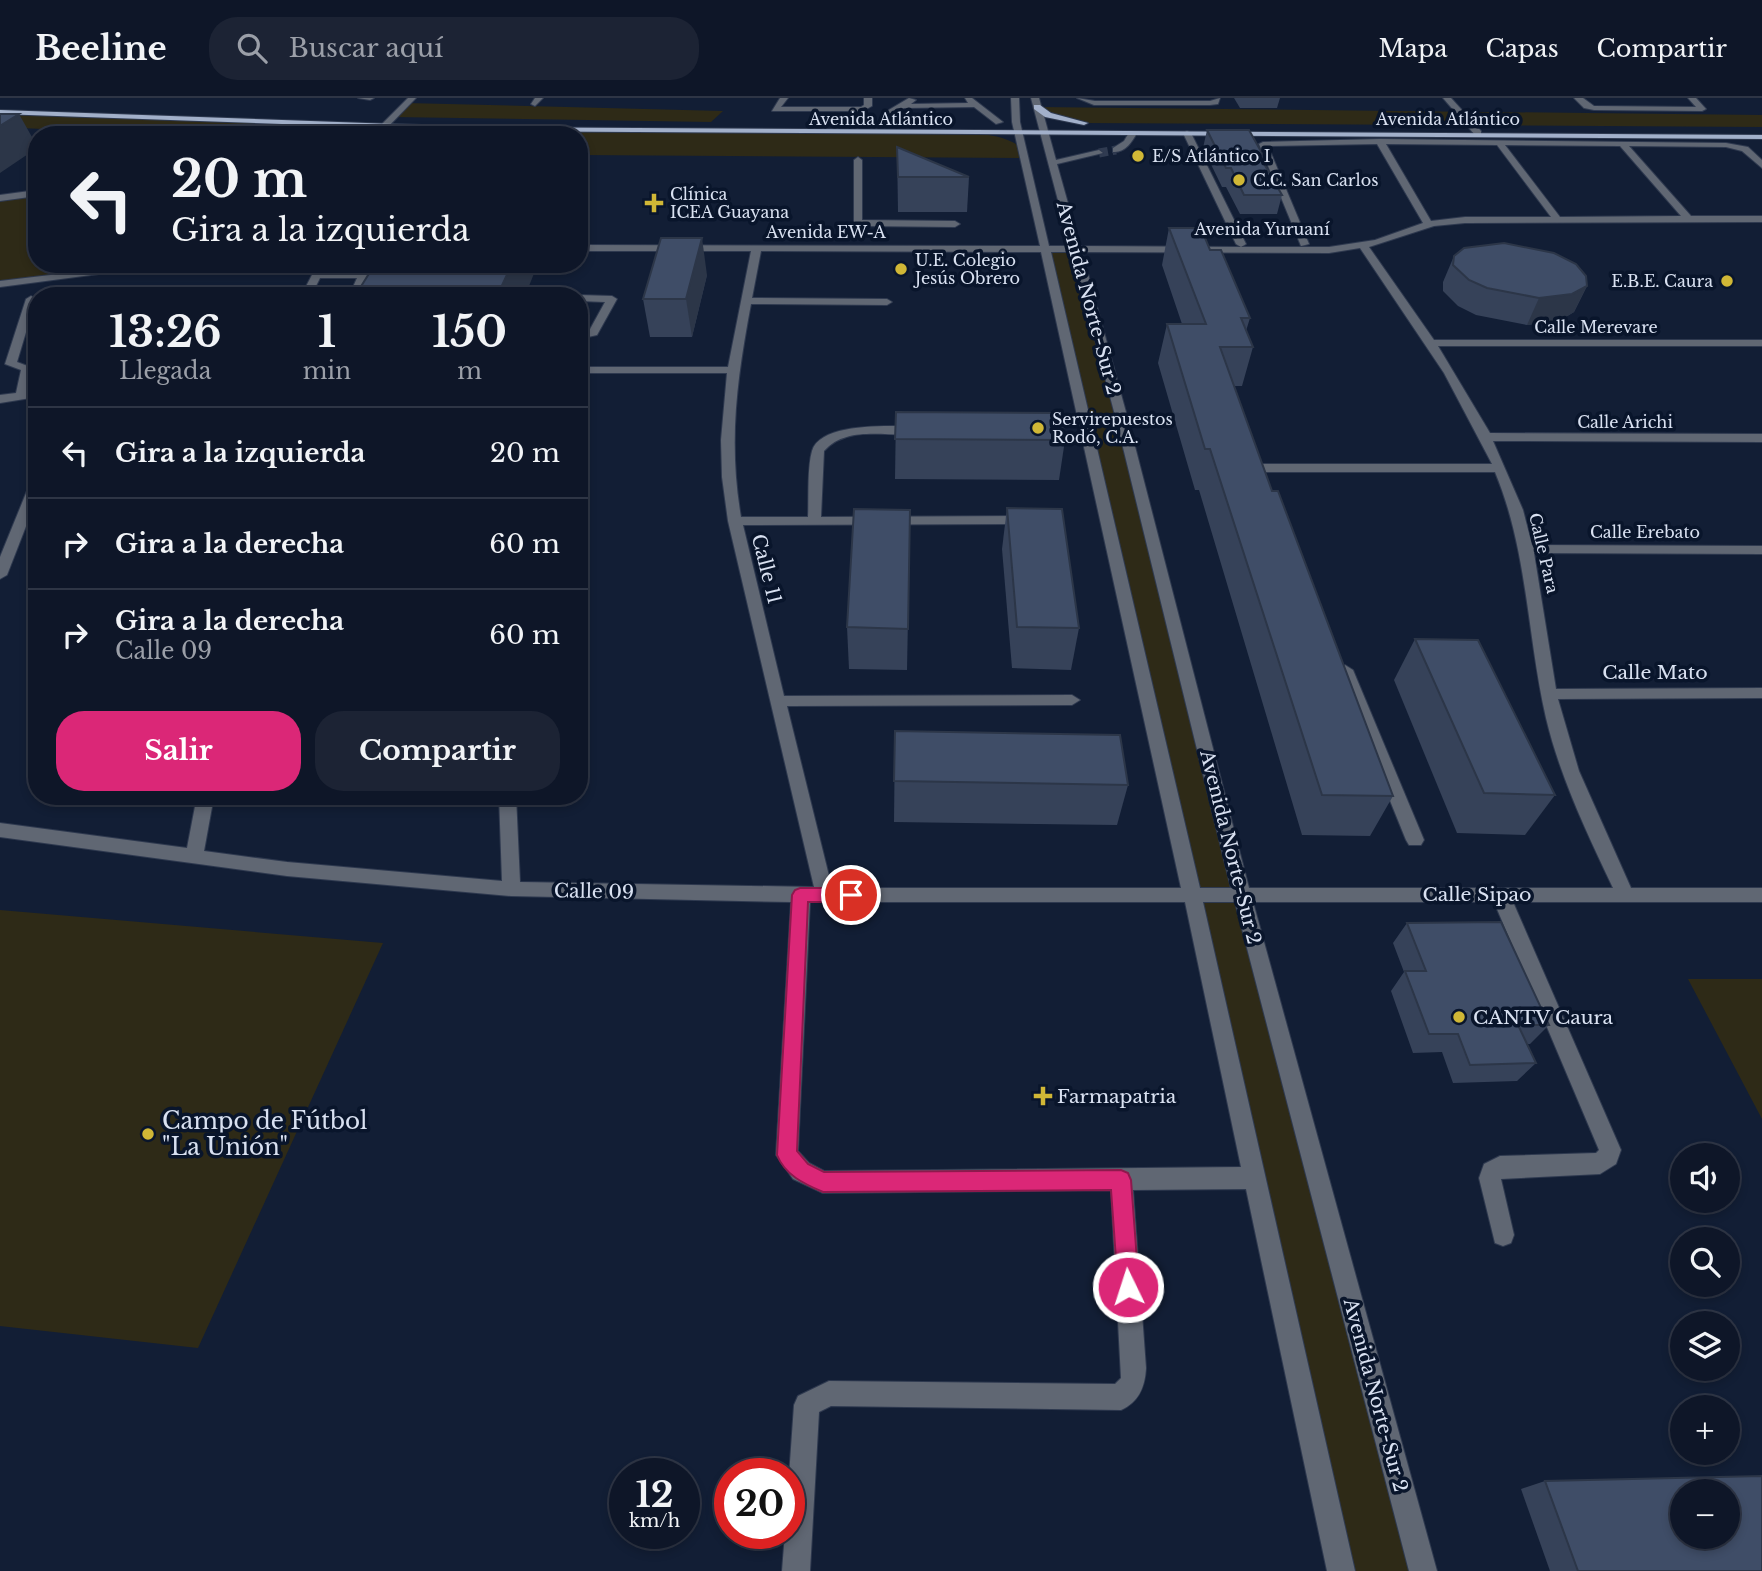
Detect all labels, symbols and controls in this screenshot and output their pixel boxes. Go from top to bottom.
search box [209,17,699,80]
text: Beeline [35,28,167,69]
icon: search [233,29,271,67]
text: Buscar aquí [289,32,443,64]
text: Mapa [1378,34,1448,63]
text: Capas [1486,34,1559,63]
text: Compartir [1597,34,1727,63]
street label: Avenida Atlántico [808,109,953,129]
street label: Avenida Atlántico [1375,109,1520,129]
place label: E/S Atlántico I [1152,146,1270,166]
marker: E/S Atlántico I [1130,148,1146,164]
text: 20 m [171,149,307,210]
icon: left [56,154,147,245]
place label: C.C. San Carlos [1253,170,1378,190]
marker: C.C. San Carlos [1231,172,1247,188]
place label: Clínica ICEA Guayana [670,184,789,222]
marker: Clínica ICEA Guayana [644,193,664,213]
street label: Avenida Norte-Sur 2 [1051,198,1125,397]
text: Gira a la izquierda [171,210,470,250]
street label: Avenida Yuruaní [1193,219,1330,239]
street label: Avenida EW-A [765,222,887,242]
place label: U.E. Colegio Jesús Obrero [913,250,1020,288]
marker: U.E. Colegio Jesús Obrero [893,261,909,277]
place label: E.B.E. Caura [1611,271,1713,291]
marker: E.B.E. Caura [1719,273,1735,289]
text: 13:26 [109,306,222,358]
text: 1 [318,306,336,358]
text: 150 [432,306,507,358]
street label: Calle Merevare [1534,317,1658,337]
text: Llegada [119,357,211,385]
text: min [303,357,351,385]
text: m [457,357,482,385]
place label: Servirepuestos Rodó, C.A. [1052,409,1173,447]
street label: Calle Arichi [1577,412,1673,432]
marker: Servirepuestos Rodó, C.A. [1030,420,1046,436]
icon: left [56,434,94,472]
text: Gira a la izquierda [115,437,365,469]
text: 20 m [490,437,560,469]
street label: Calle Para [1525,511,1563,595]
street label: Calle Erebato [1590,522,1700,542]
icon: right [56,525,94,563]
text: Gira a la derecha [115,528,344,560]
text: 60 m [489,528,560,560]
street label: Calle 11 [747,532,786,607]
text: Gira a la derecha [115,605,344,637]
icon: right [56,616,94,654]
text: 60 m [489,619,560,651]
text: Calle 09 [115,637,212,665]
street label: Calle Mato [1602,661,1708,684]
button: Salir [56,711,301,791]
button: Compartir [315,711,560,791]
street label: Avenida Norte-Sur 2 [1195,747,1266,947]
pin [821,865,881,925]
icon: arrive [832,876,870,914]
street label: Calle 09 [554,879,634,904]
street label: Calle Sipao [1422,883,1532,906]
place label: CANTV Caura [1473,1006,1613,1029]
marker: CANTV Caura [1451,1009,1467,1025]
place label: Farmapatria [1057,1085,1177,1108]
marker: Farmapatria [1035,1088,1051,1104]
place label: Campo de Fútbol "La Unión" [162,1107,368,1161]
marker: Campo de Fútbol "La Unión" [140,1126,156,1142]
map controls [1670,1143,1740,1549]
button: sound [1670,1143,1740,1213]
button: search [1670,1227,1740,1297]
position arrow [1091,1250,1165,1324]
street label: Avenida Norte-Sur 2 [1338,1295,1412,1494]
button: layers [1670,1311,1740,1381]
button: + [1670,1395,1740,1465]
speed limit sign: 20 [714,1458,805,1549]
text: 12 [635,1473,674,1516]
button: − [1670,1479,1740,1549]
text: km/h [629,1510,680,1532]

